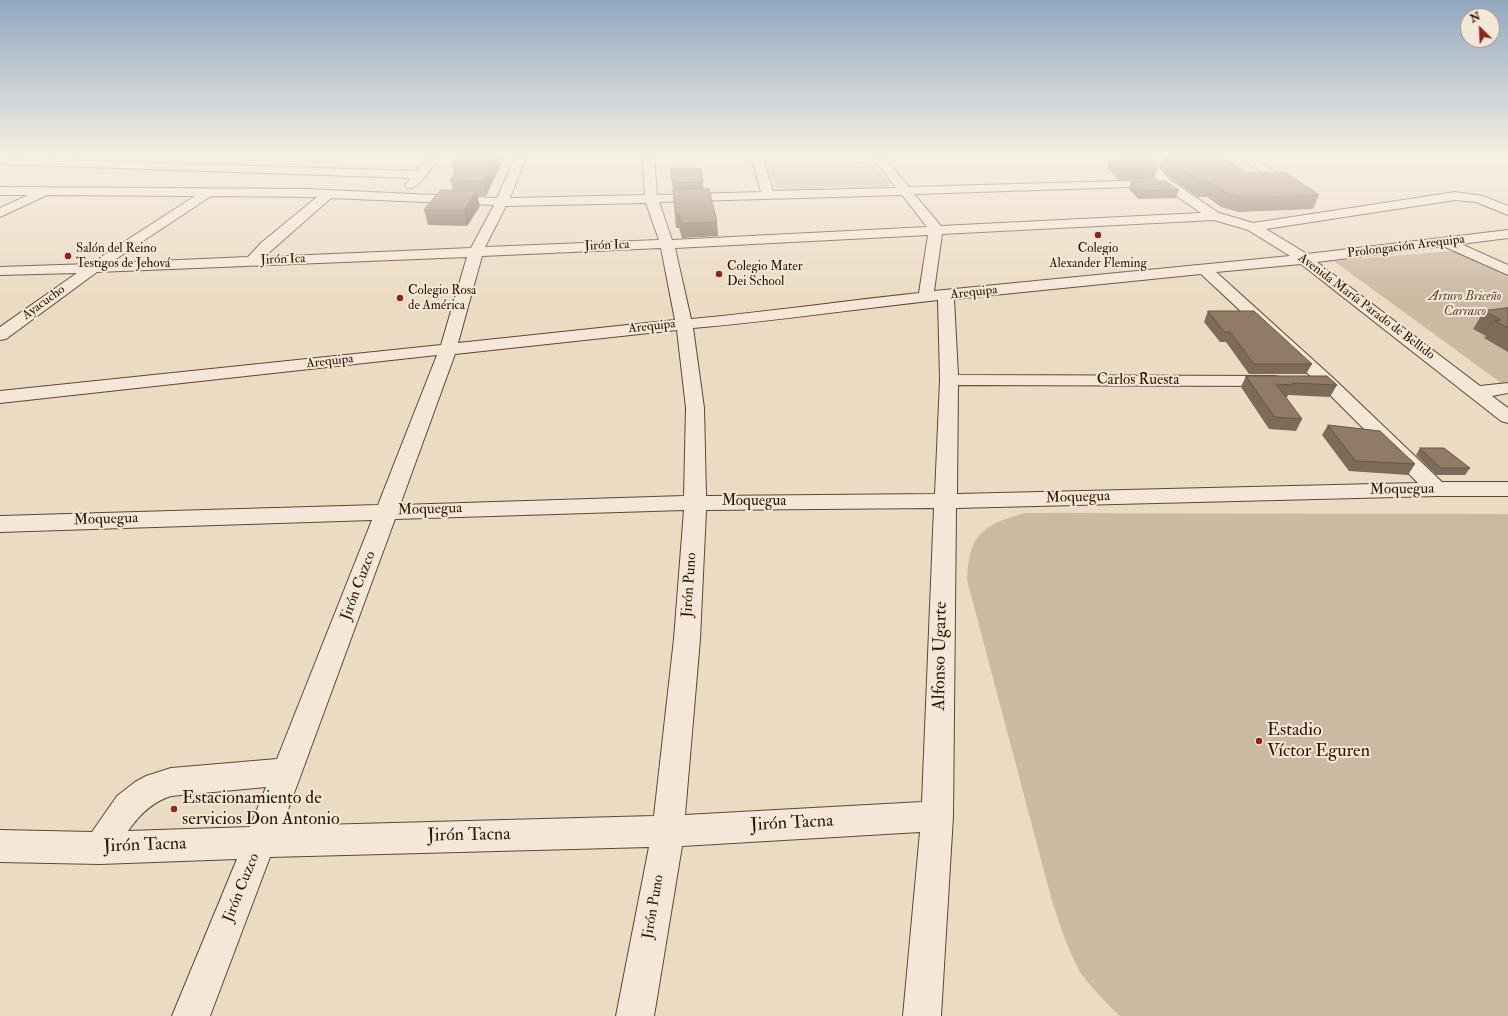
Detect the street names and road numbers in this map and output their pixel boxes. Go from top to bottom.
street label: Prolongación Arequipa [1346,232,1466,262]
street label: Jirón Ica [584,237,630,255]
street label: Avenida María Parado de Bellido [1295,250,1437,364]
street label: Jirón Ica [260,251,306,269]
street label: Ayacucho [19,282,69,324]
street label: Arequipa [950,283,998,303]
street label: Arequipa [628,317,676,337]
street label: Arequipa [306,352,354,372]
street label: Carlos Ruesta [1097,372,1179,390]
street label: Moquegua [1369,480,1435,500]
street label: Moquegua [1045,488,1111,508]
street label: Moquegua [722,493,786,511]
street label: Moquegua [397,500,463,520]
street label: Moquegua [73,510,139,530]
street label: Jirón Cuzco [338,549,380,623]
street label: Jirón Puno [679,552,701,618]
street label: Alfonso Ugarte [929,601,953,711]
street label: Jirón Tacna [750,811,834,837]
street label: Jirón Tacna [427,824,511,848]
street label: Jirón Tacna [103,834,187,858]
street label: Jirón Cuzco [220,851,264,925]
street label: Jirón Puno [639,873,669,941]

